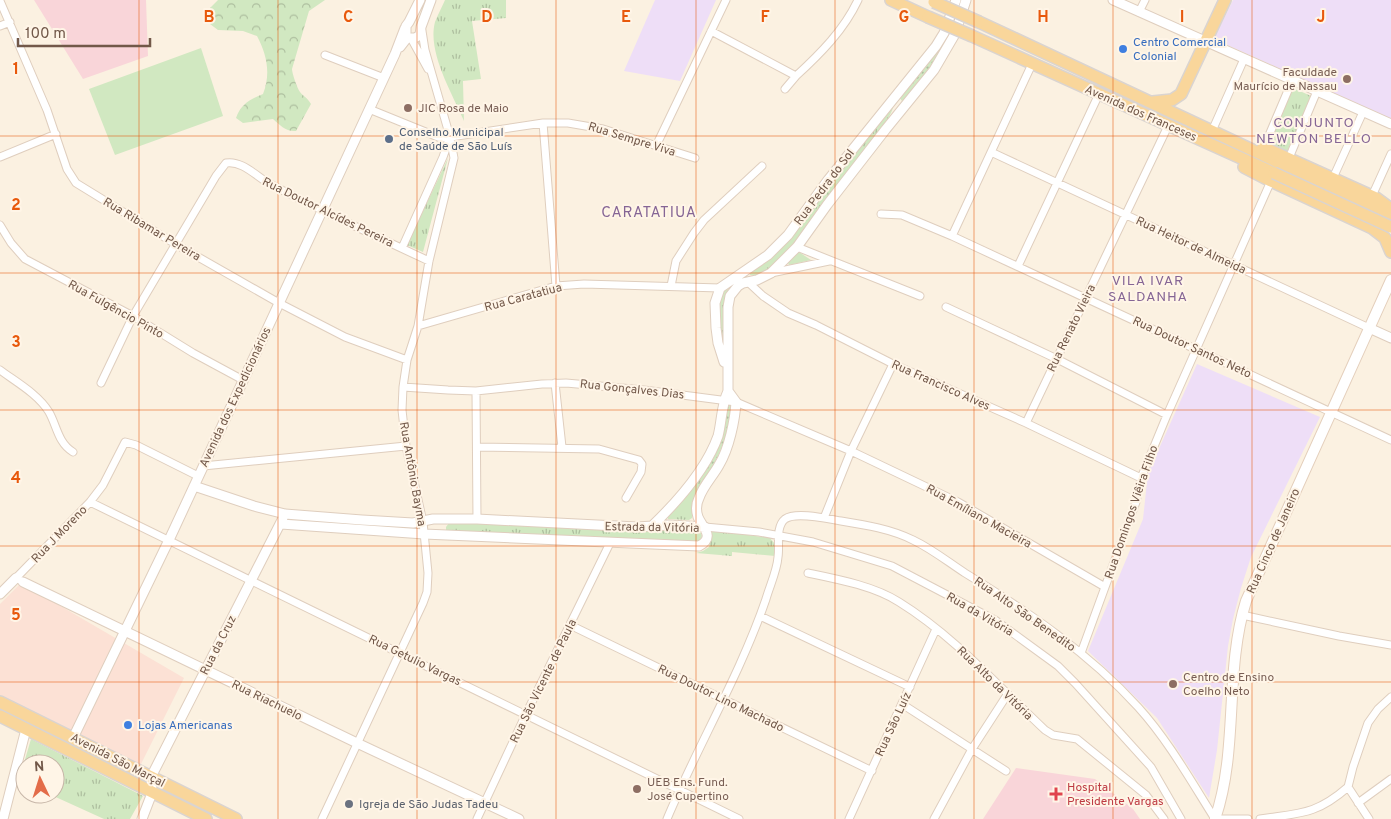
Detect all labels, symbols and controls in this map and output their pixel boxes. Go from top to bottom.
text: B [203,8,215,28]
text: C [343,8,353,28]
text: D [481,8,493,28]
text: E [621,8,631,28]
text: F [760,8,770,28]
text: G [899,8,909,28]
text: H [1037,8,1049,28]
text: I [1180,8,1184,28]
text: J [1317,8,1325,28]
scale bar [18,15,150,47]
text: 100 m [25,25,66,44]
place label: Centro Comercial Colonial [1133,35,1226,65]
marker: Centro Comercial Colonial [1117,43,1129,55]
text: 1 [13,60,19,80]
place label: Faculdade Maurício de Nassau [1234,65,1337,95]
marker: Faculdade Maurício de Nassau [1341,73,1353,85]
street label: Avenida dos Franceses [1082,82,1199,146]
place label: JIC Rosa de Maio [418,101,509,117]
marker: JIC Rosa de Maio [402,102,414,114]
district label: CONJUNTO NEWTON BELLO [1256,115,1372,148]
street label: Rua Sempre Viva [586,119,677,161]
place label: Conselho Municipal de Saúde de São Luís [399,125,512,155]
marker: Conselho Municipal de Saúde de São Luís [383,133,395,145]
street label: Rua Pedra do Sol [791,146,859,229]
street label: Rua Doutor Alcídes Pereira [259,174,396,252]
street label: Rua Ribamar Pereira [100,194,203,265]
text: 2 [11,196,21,216]
district label: CARATATIUA [601,204,697,223]
street label: Rua Heitor de Almeida [1133,213,1248,279]
district label: VILA IVAR SALDANHA [1108,273,1188,306]
street label: Rua Fulgêncio Pinto [65,277,166,343]
street label: Rua Caratatiua [483,280,564,316]
street label: Rua Renato Vieira [1044,282,1100,375]
street label: Rua Doutor Santos Neto [1130,313,1254,383]
street label: Avenida dos Expedicionários [196,325,276,470]
text: 3 [11,333,21,353]
street label: Rua Francisco Alves [889,357,992,415]
street label: Rua Gonçalves Dias [579,377,685,403]
street label: Rua Antônio Bayma [395,421,429,528]
street label: Rua Domingos Viêira Filho [1102,443,1162,581]
text: 4 [11,469,21,489]
street label: Rua Emíliano Macieira [923,481,1034,553]
street label: Rua Cinco de Janeiro [1243,486,1304,597]
street label: Rua J Moreno [28,502,91,567]
street label: Estrada da Vitória [605,519,699,537]
street label: Rua Alto São Benedito [970,574,1079,656]
street label: Rua da Vitória [943,589,1016,641]
text: 5 [11,606,21,626]
street label: Rua da Cruz [197,613,241,678]
street label: Rua São Vicente de Paula [507,617,581,746]
street label: Rua Getulio Vargas [366,632,464,690]
street label: Rua Alto da Vitória [953,643,1036,724]
street label: Rua Doutor Lino Machado [655,661,787,737]
place label: Centro de Ensino Coelho Neto [1183,670,1274,700]
street label: Rua Riachuelo [228,677,305,725]
marker: Centro de Ensino Coelho Neto [1167,678,1179,690]
street label: Rua São Luíz [872,690,916,759]
place label: Lojas Americanas [138,718,233,734]
marker: Lojas Americanas [122,719,134,731]
street label: Avenida São Marçal [67,730,168,792]
north arrow [15,754,65,804]
text: N [34,759,45,776]
place label: UEB Ens. Fund. José Cupertino [647,775,729,805]
place label: Hospital Presidente Vargas [1067,780,1164,810]
marker: UEB Ens. Fund. José Cupertino [631,783,643,795]
marker: Hospital Presidente Vargas [1049,787,1063,801]
place label: Igreja de São Judas Tadeu [359,797,498,813]
marker: Igreja de São Judas Tadeu [343,798,355,810]

